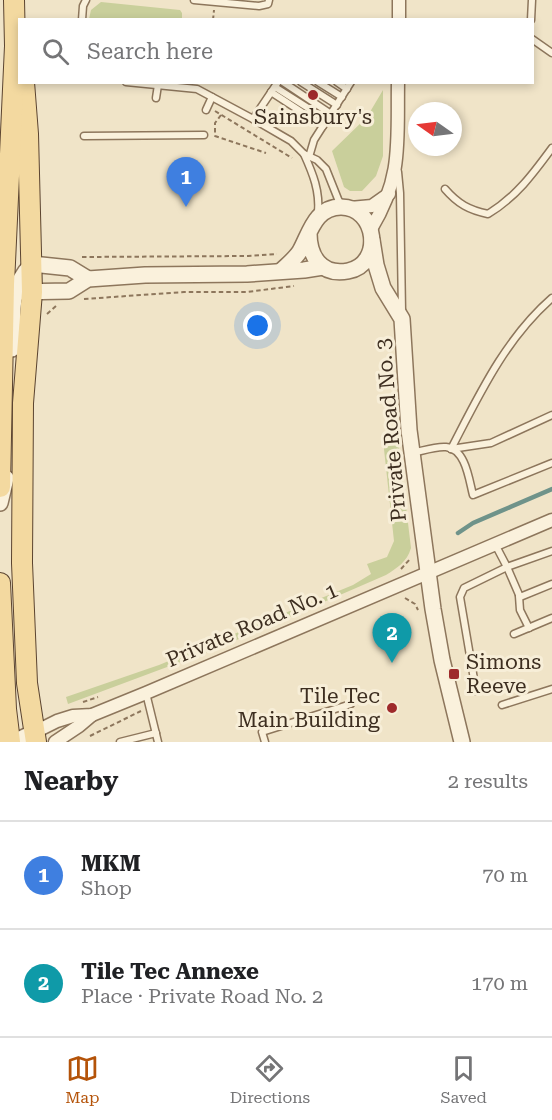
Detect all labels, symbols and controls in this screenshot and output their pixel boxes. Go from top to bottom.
search box [18,18,534,84]
icon: search [39,35,72,68]
text: Search here [87,39,213,64]
marker: Sainsbury's [306,88,320,102]
north arrow [408,102,462,156]
place label: Sainsbury's [254,105,372,129]
pin: 1 [166,158,206,207]
your location [243,311,272,340]
street label: Private Road No. 3 [371,337,411,523]
street label: Private Road No. 1 [163,578,341,672]
pin: 2 [372,614,412,663]
place label: Simons Reeve [466,650,541,698]
marker: Simons Reeve [447,667,461,681]
place label: Tile Tec Main Building [237,684,380,732]
marker: Tile Tec Main Building [385,701,399,715]
text: Nearby [24,766,118,796]
text: 2 results [448,769,528,793]
text: MKM [81,851,141,876]
text: 1 [38,863,49,887]
text: 70 m [482,863,528,887]
text: Shop [81,876,132,900]
text: Tile Tec Annexe [81,959,259,984]
text: 2 [38,971,49,995]
text: 170 m [471,971,528,995]
text: Place · Private Road No. 2 [81,984,323,1008]
tab: Map [65,1052,99,1107]
tab: Directions [230,1052,310,1107]
tab: Saved [440,1052,487,1107]

